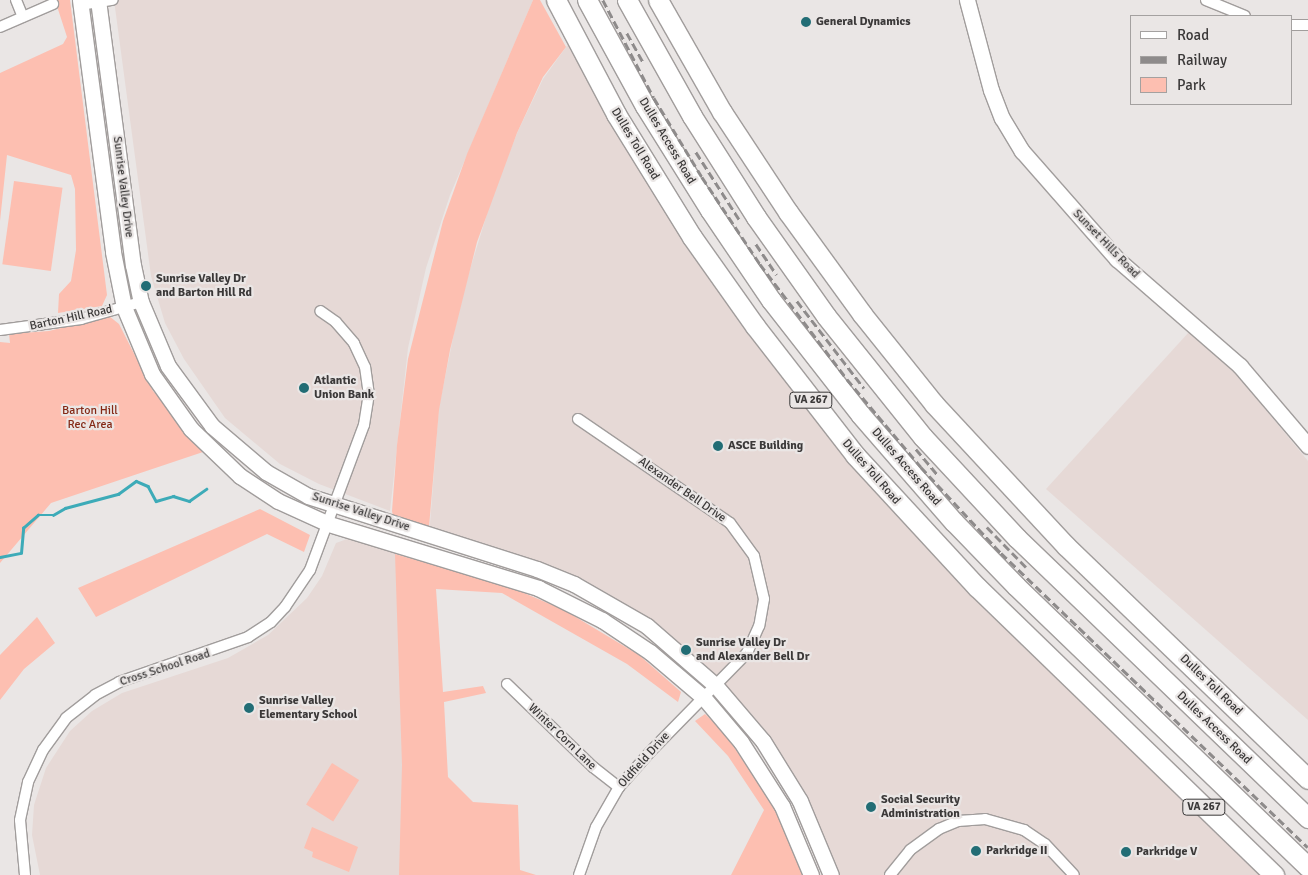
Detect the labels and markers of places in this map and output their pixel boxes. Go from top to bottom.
place label: General Dynamics [816,15,911,29]
marker: General Dynamics [800,16,812,28]
place label: Sunrise Valley Dr and Barton Hill Rd [156,272,252,300]
marker: Sunrise Valley Dr and Barton Hill Rd [140,280,152,292]
place label: Atlantic Union Bank [314,374,374,402]
marker: Atlantic Union Bank [298,382,310,394]
place label: ASCE Building [728,439,803,453]
marker: ASCE Building [712,440,724,452]
place label: Sunrise Valley Dr and Alexander Bell Dr [696,636,809,664]
marker: Sunrise Valley Dr and Alexander Bell Dr [680,644,692,656]
place label: Sunrise Valley Elementary School [259,694,357,722]
marker: Sunrise Valley Elementary School [243,702,255,714]
place label: Social Security Administration [881,793,960,821]
marker: Social Security Administration [865,801,877,813]
place label: Parkridge II [986,844,1048,858]
marker: Parkridge II [970,845,982,857]
place label: Parkridge V [1136,845,1197,859]
marker: Parkridge V [1120,846,1132,858]

